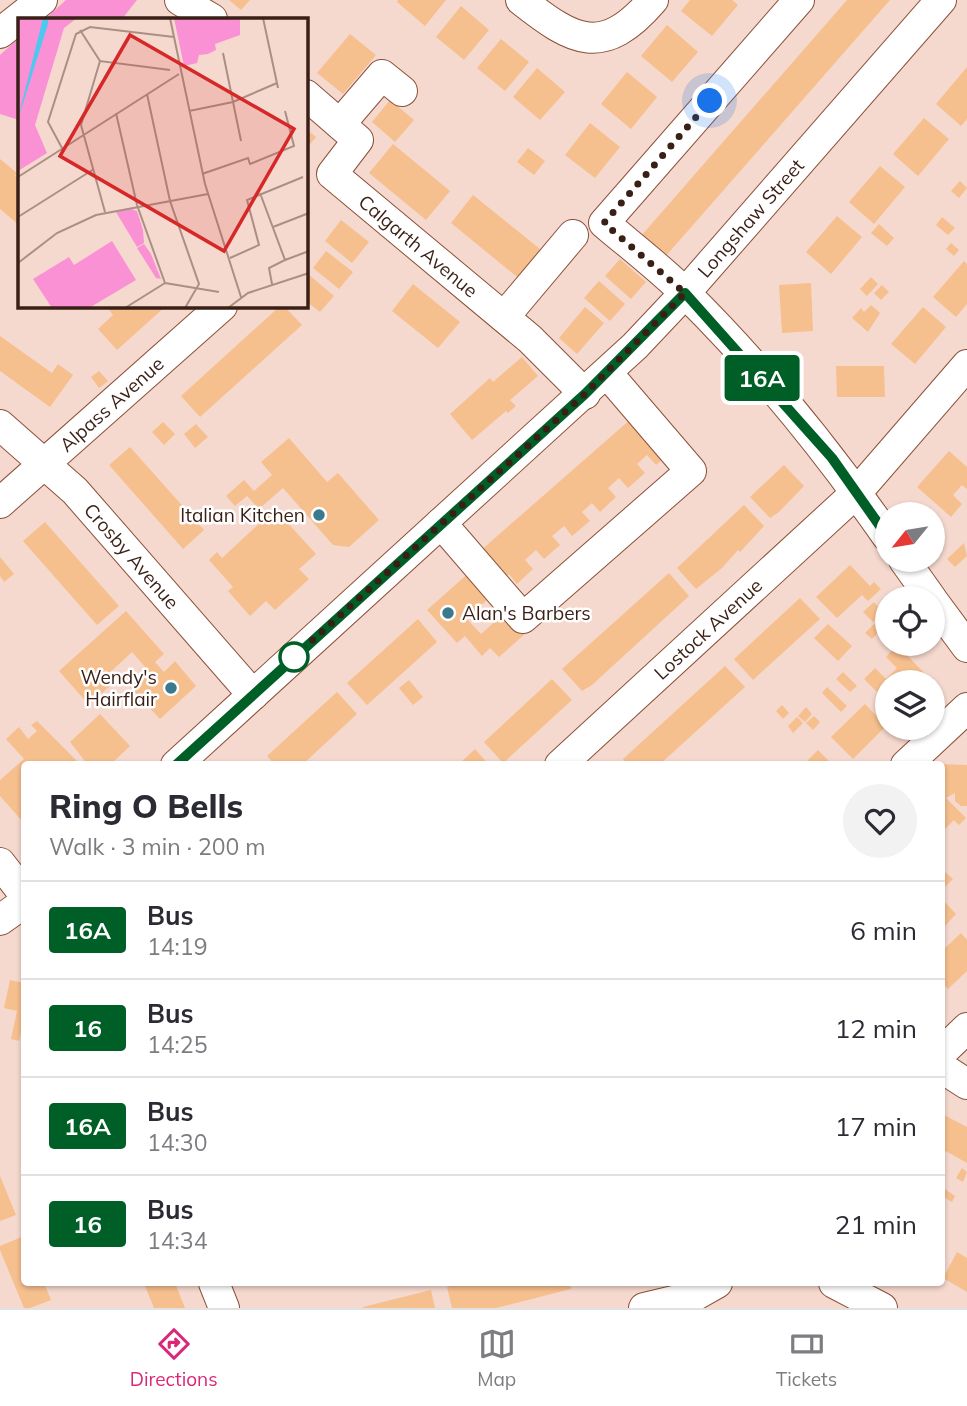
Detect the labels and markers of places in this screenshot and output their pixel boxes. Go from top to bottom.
place label: Italian Kitchen [180,503,305,527]
marker: Italian Kitchen [311,507,327,523]
place label: Alan's Barbers [462,601,591,625]
marker: Alan's Barbers [440,605,456,621]
unlabelled marker [279,642,309,672]
place label: Wendy's Hairflair [80,665,157,711]
marker: Wendy's Hairflair [163,680,179,696]

